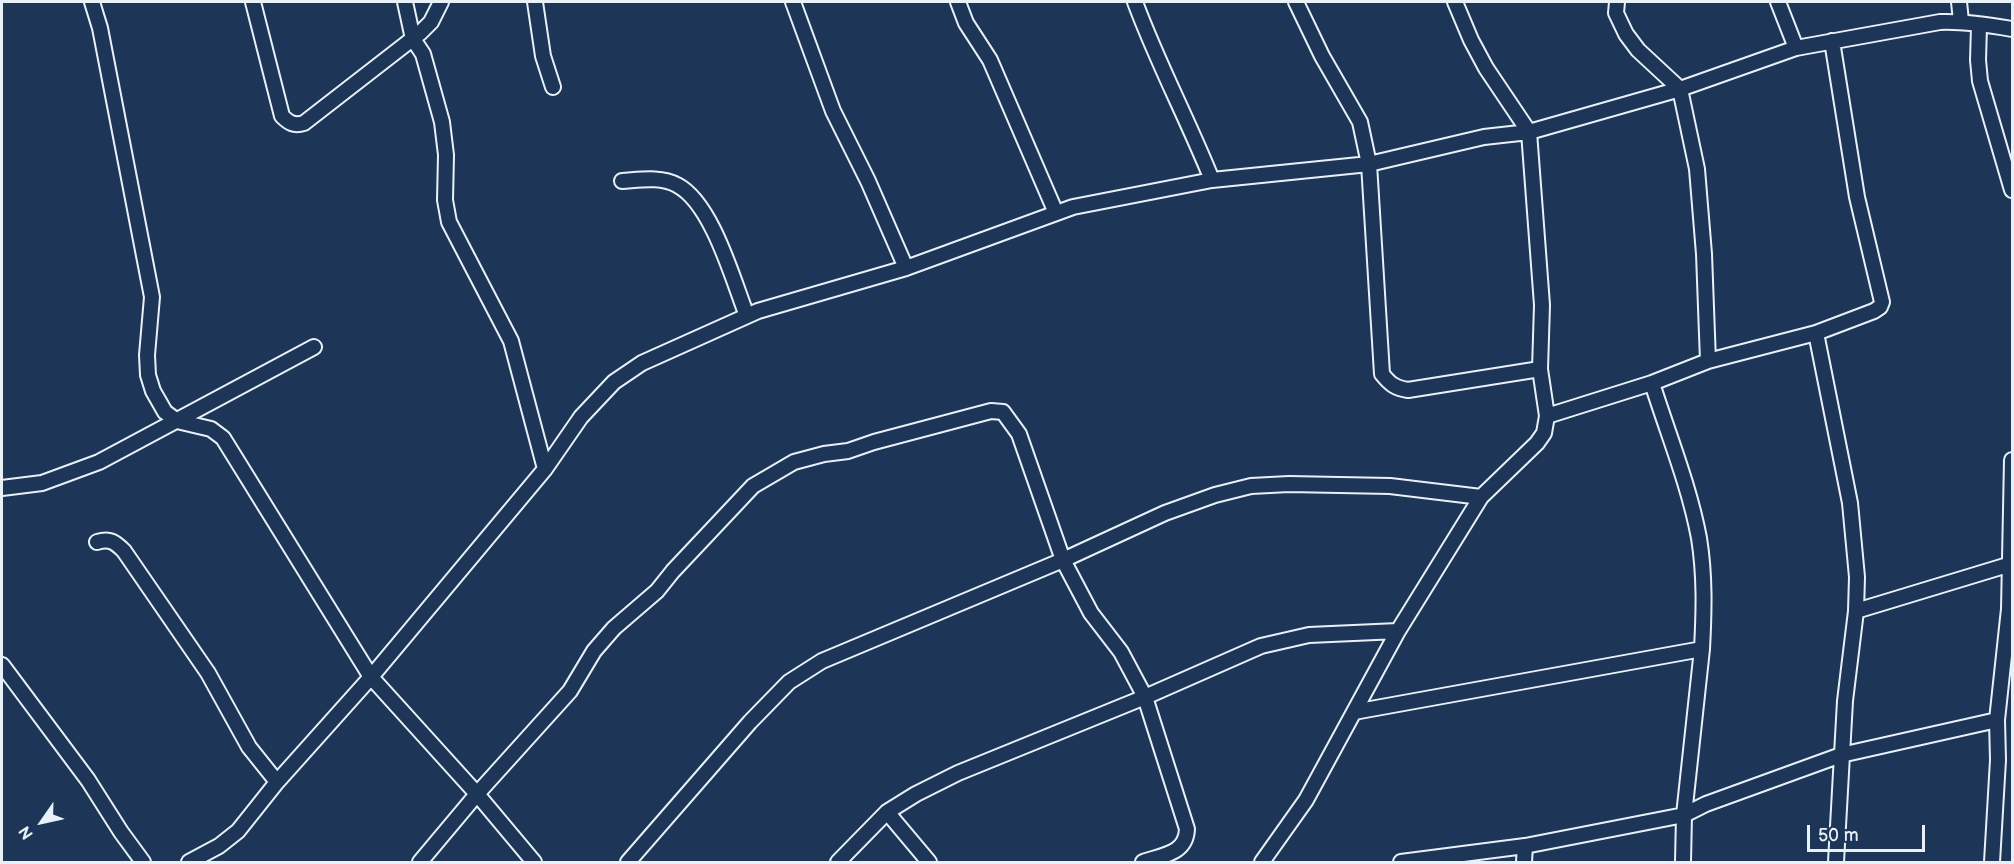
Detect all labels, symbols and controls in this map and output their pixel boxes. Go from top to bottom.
north arrow [12,792,72,852]
scale bar [1810,813,1928,851]
text: N [15,822,38,843]
text: 50 m [1818,825,1859,846]

